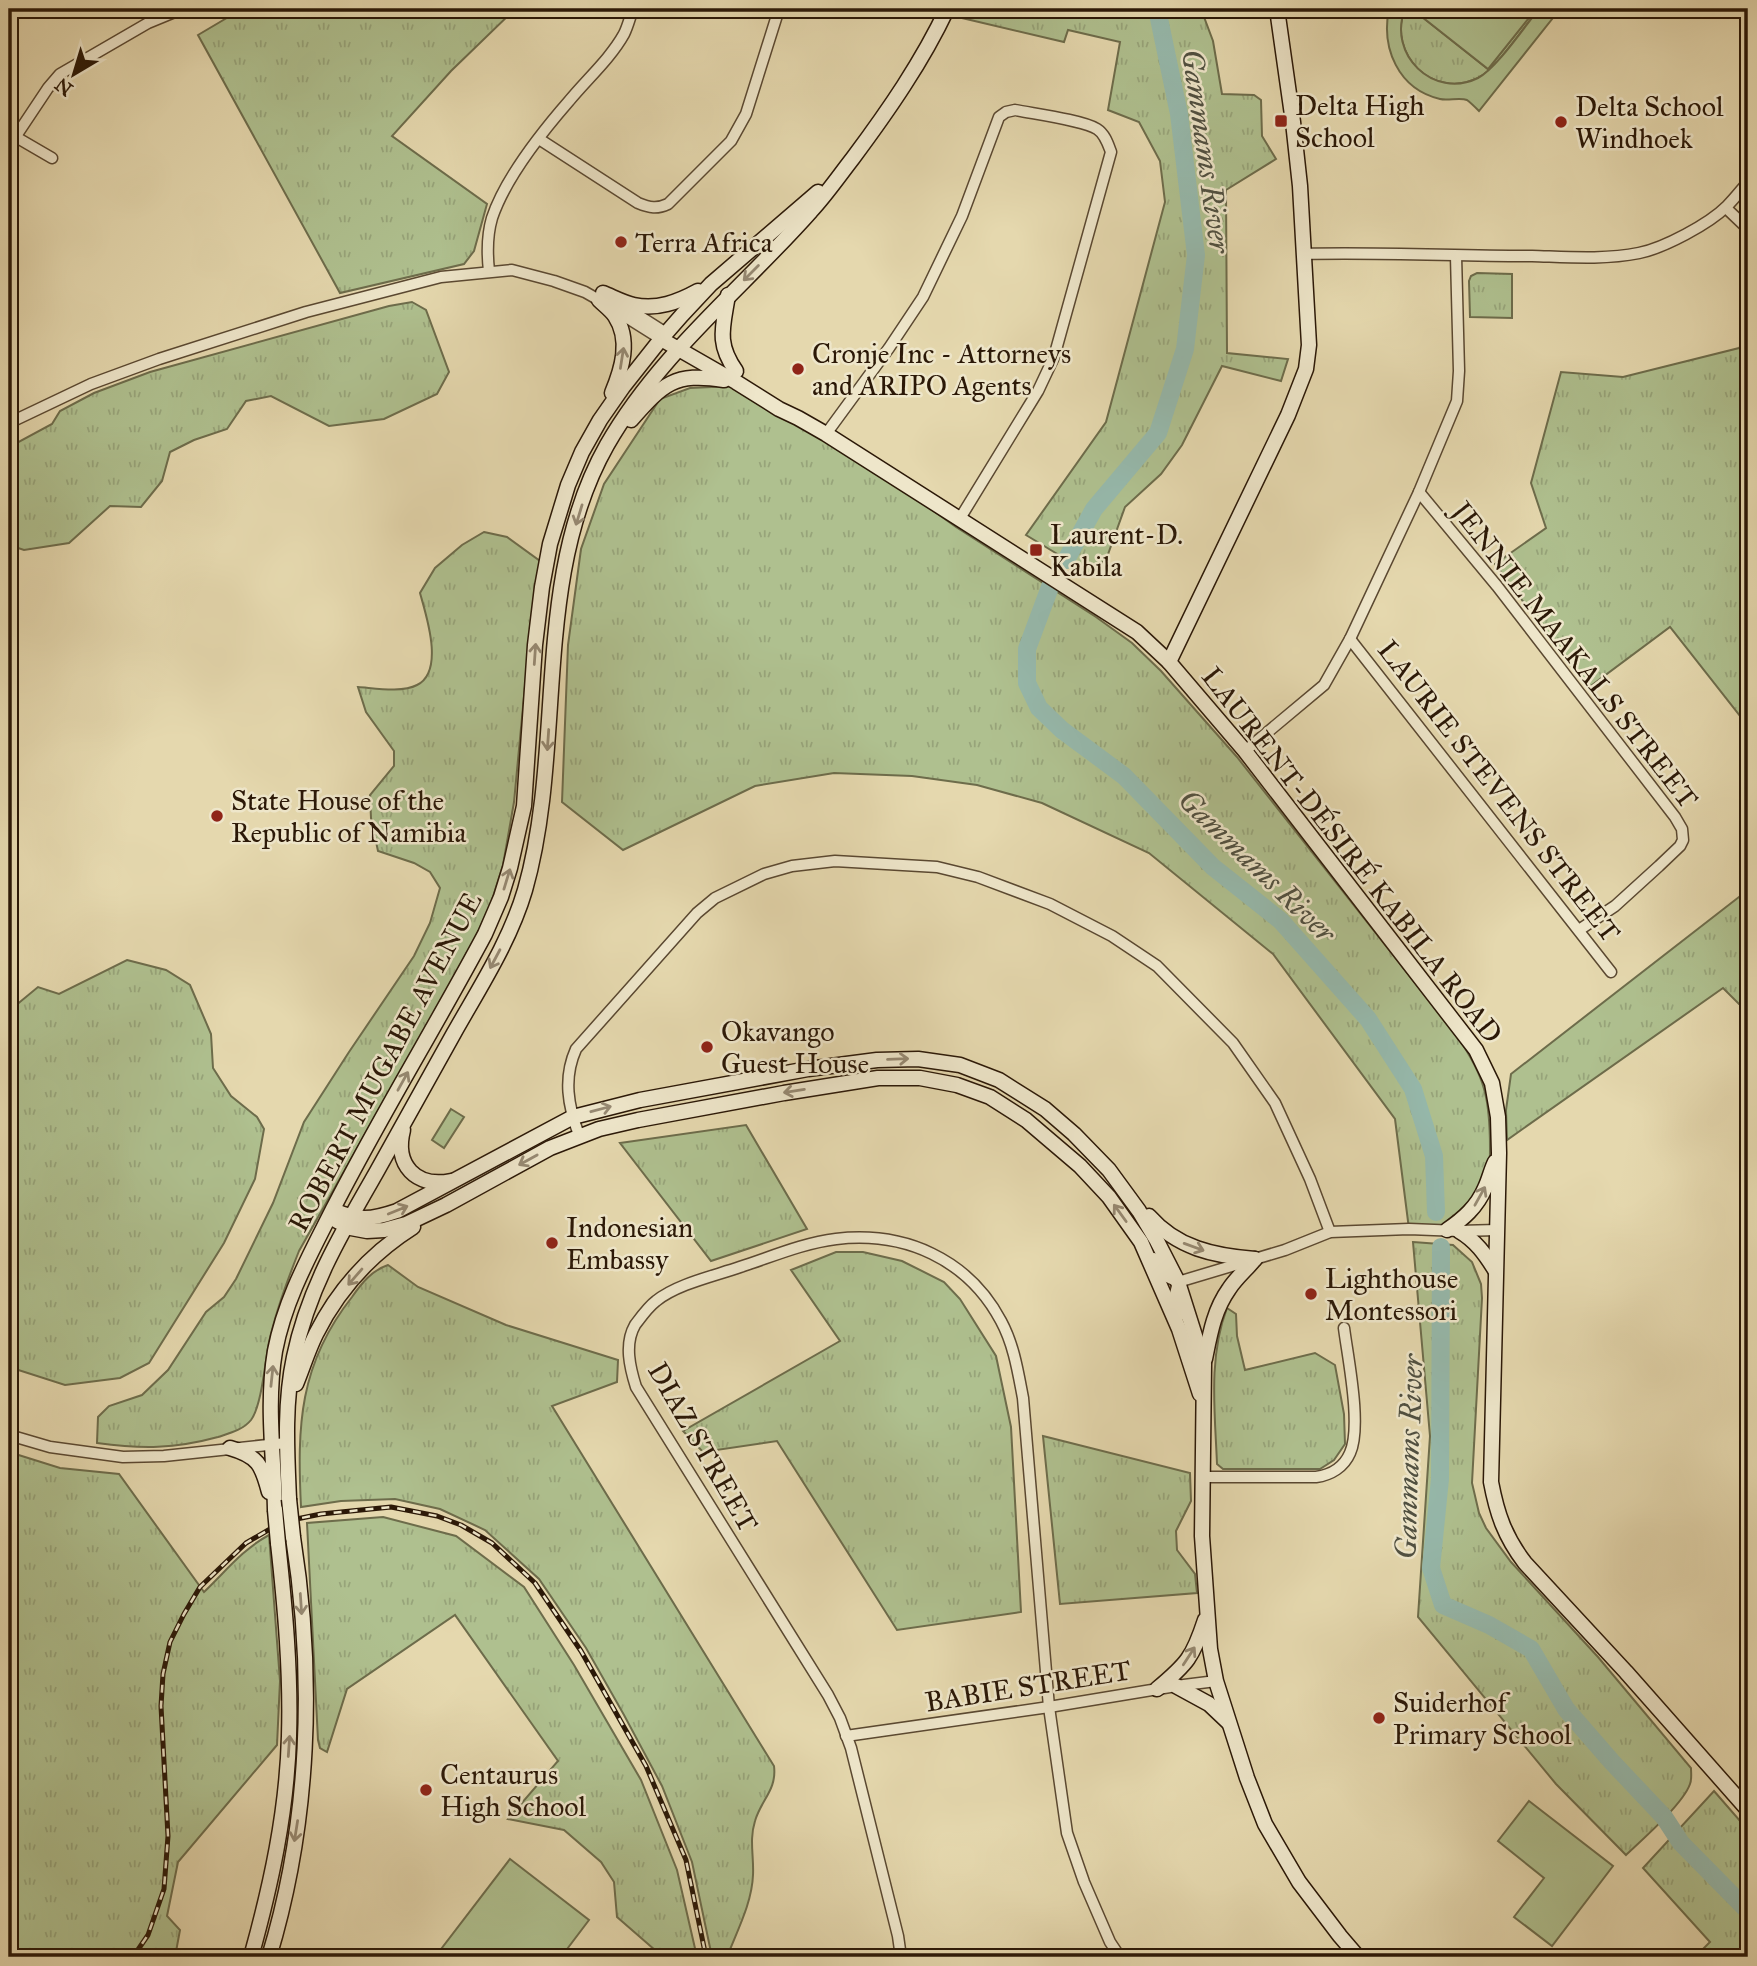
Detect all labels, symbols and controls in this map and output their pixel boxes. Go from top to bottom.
north arrow [38,38,108,108]
water label: Gammams River [1174,47,1238,257]
text: N [50,73,77,101]
place label: Delta High School [1295,88,1425,155]
place label: Delta School Windhoek [1575,89,1724,156]
marker: Delta High School [1273,113,1289,129]
marker: Delta School Windhoek [1553,114,1569,130]
place label: Terra Africa [635,225,773,260]
marker: Terra Africa [613,234,629,250]
one-way arrow [743,264,760,281]
place label: Cronje Inc - Attorneys and ARIPO Agents [812,336,1071,403]
one-way arrow [616,347,629,370]
marker: Cronje Inc - Attorneys and ARIPO Agents [790,361,806,377]
street label: JENNIE MAAKALS STREET [1443,492,1706,815]
one-way arrow [571,504,584,526]
place label: Laurent-D. Kabila [1050,517,1183,584]
marker: Laurent-D. Kabila [1028,542,1044,558]
street label: LAURIE STEVENS STREET [1370,633,1628,949]
one-way arrow [529,643,542,666]
street label: LAURENT-DÉSIRÉ KABILA ROAD [1194,660,1510,1050]
one-way arrow [541,728,554,751]
water label: Gammams River [1171,782,1344,951]
place label: State House of the Republic of Namibia [231,783,467,850]
marker: State House of the Republic of Namibia [209,808,225,824]
one-way arrow [501,868,514,890]
street label: ROBERT MUGABE AVENUE [280,886,490,1238]
one-way arrow [488,948,501,969]
place label: Okavango Guest House [721,1014,869,1081]
marker: Okavango Guest House [699,1039,715,1055]
one-way arrow [886,1053,909,1066]
one-way arrow [397,1071,410,1092]
one-way arrow [784,1085,806,1098]
one-way arrow [590,1102,612,1115]
one-way arrow [519,1153,539,1167]
one-way arrow [1473,1187,1487,1207]
one-way arrow [387,1203,409,1216]
one-way arrow [1113,1204,1127,1223]
place label: Indonesian Embassy [566,1210,693,1277]
marker: Indonesian Embassy [544,1235,560,1251]
one-way arrow [1183,1242,1205,1255]
place label: Lighthouse Montessori [1325,1261,1458,1328]
one-way arrow [347,1268,363,1286]
marker: Lighthouse Montessori [1303,1286,1319,1302]
water label: Gammams River [1387,1352,1431,1560]
street label: DIAZ STREET [640,1356,766,1538]
one-way arrow [266,1365,279,1388]
one-way arrow [295,1592,308,1615]
one-way arrow [1183,1647,1197,1667]
street label: BABIE STREET [922,1652,1134,1720]
place label: Suiderhof Primary School [1393,1685,1572,1752]
marker: Suiderhof Primary School [1371,1710,1387,1726]
one-way arrow [282,1735,295,1758]
place label: Centaurus High School [440,1757,586,1824]
marker: Centaurus High School [418,1782,434,1798]
one-way arrow [289,1819,302,1842]

